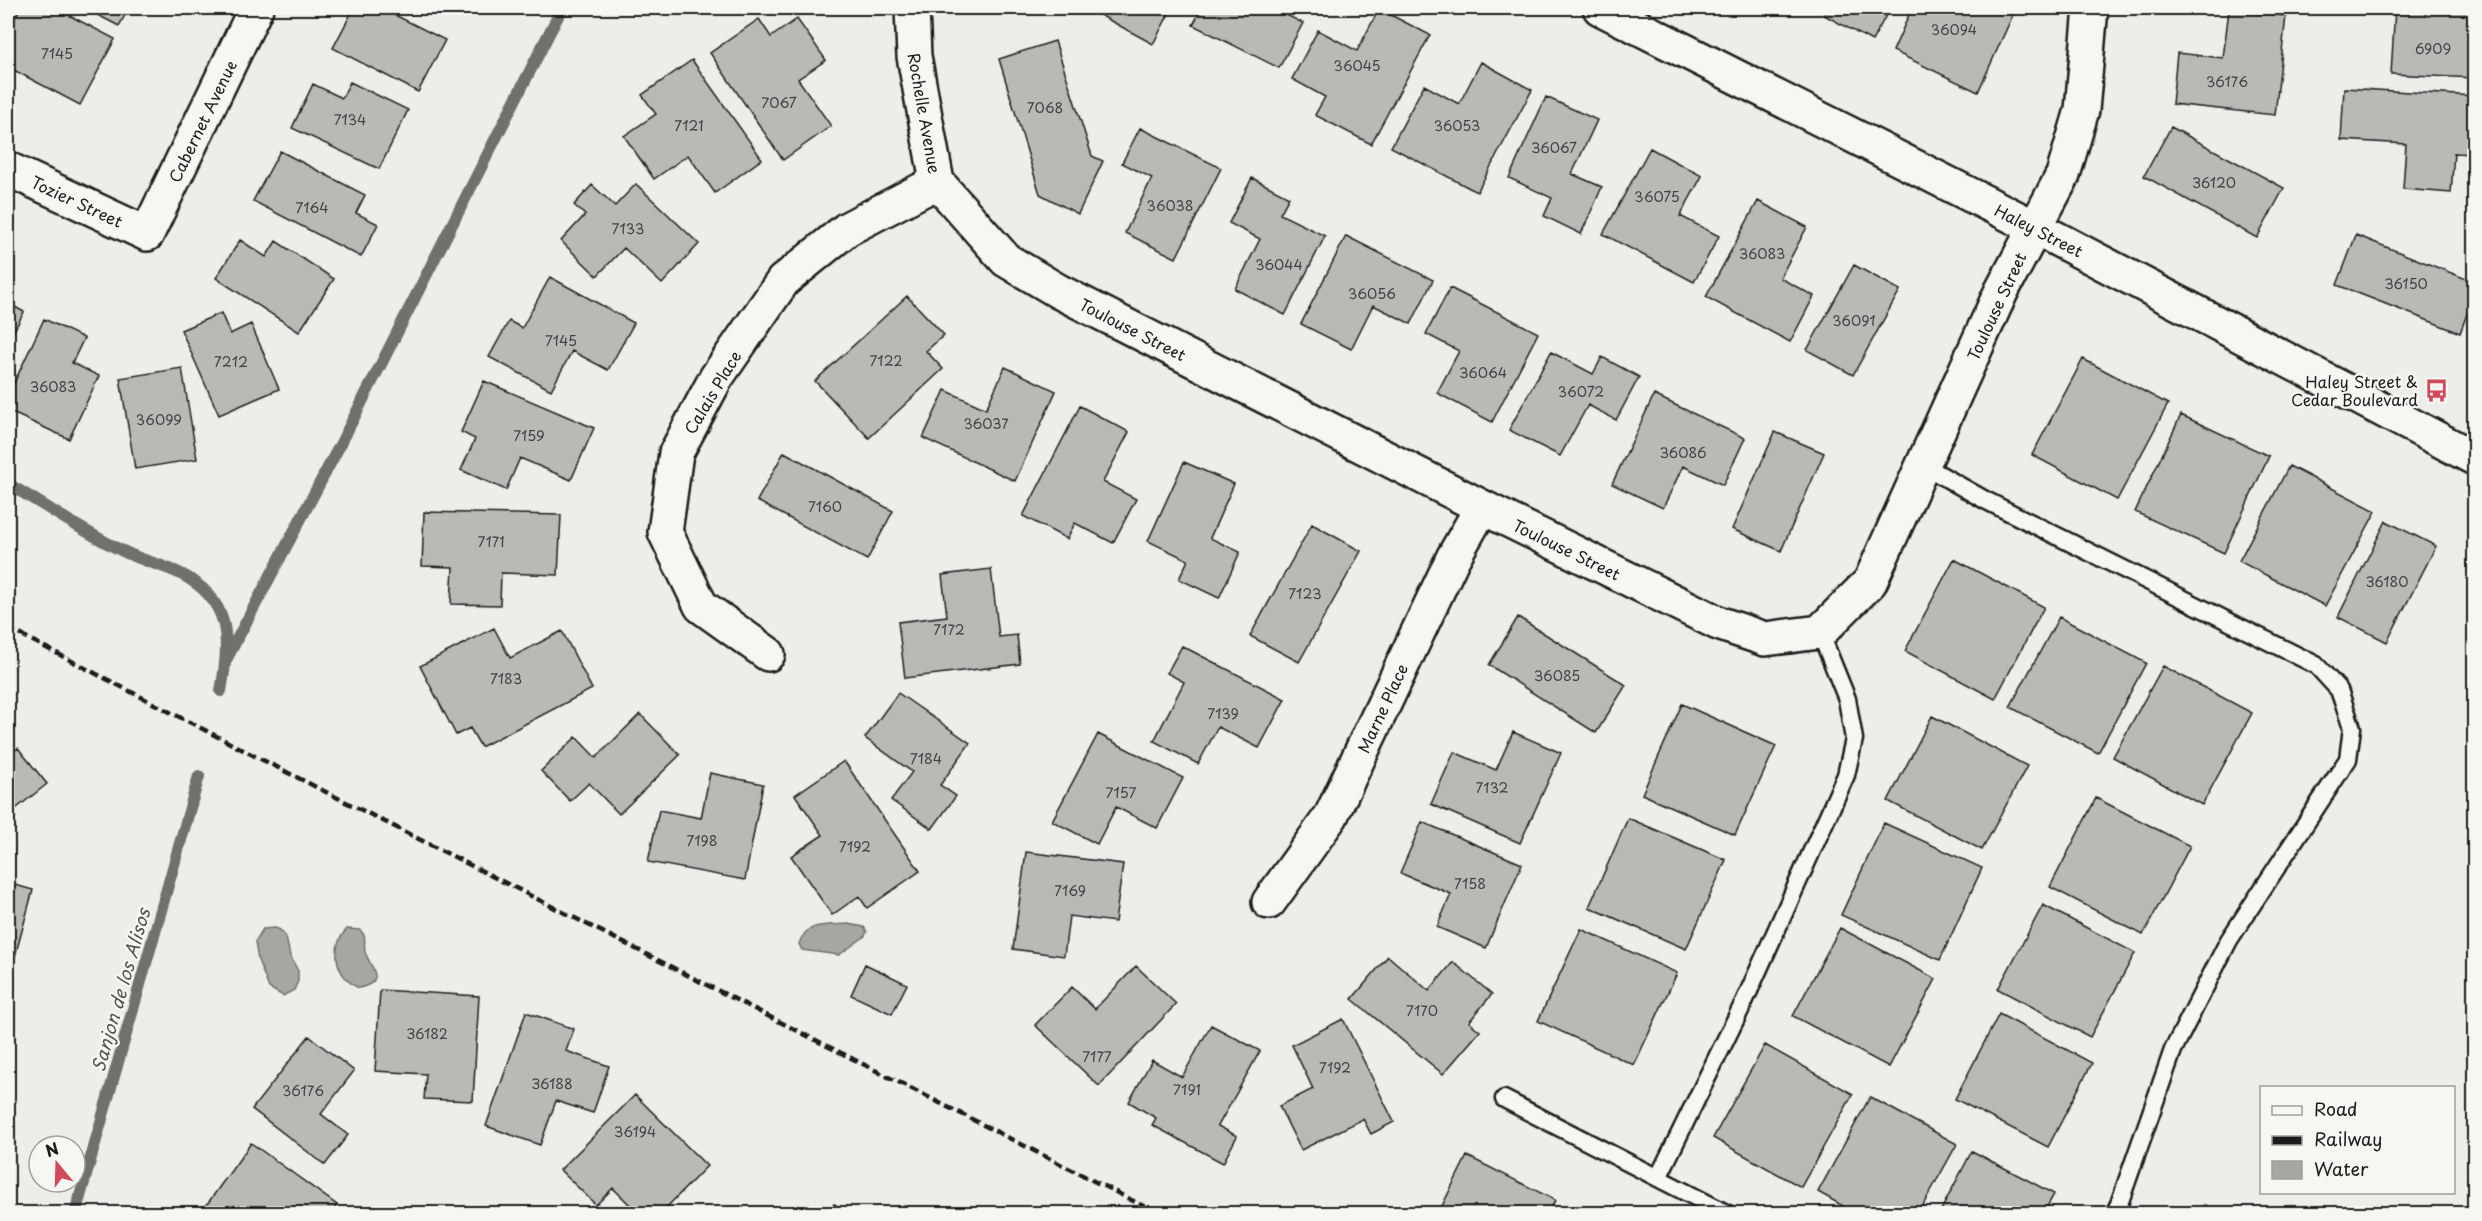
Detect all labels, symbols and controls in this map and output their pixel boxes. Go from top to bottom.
house number: 36094 [1931,19,1977,40]
house number: 6909 [2415,38,2451,59]
house number: 7145 [41,43,73,64]
street label: Rochelle Avenue [903,51,947,175]
house number: 36045 [1333,55,1381,76]
street label: Cabernet Avenue [162,56,242,186]
house number: 36176 [2206,71,2248,92]
house number: 7067 [761,92,797,113]
house number: 7068 [1027,97,1063,118]
house number: 7134 [334,109,366,130]
house number: 7121 [674,115,704,136]
house number: 36053 [1434,115,1480,136]
house number: 36067 [1531,137,1577,158]
street label: Tozier Street [27,169,127,233]
house number: 36120 [2192,172,2236,193]
house number: 36075 [1634,186,1680,207]
house number: 36038 [1147,195,1193,216]
house number: 7164 [295,197,329,218]
street label: Haley Street [1991,197,2088,263]
house number: 7133 [612,218,644,239]
house number: 36083 [1739,243,1785,264]
street label: Toulouse Street [1960,248,2032,364]
house number: 36044 [1255,254,1303,275]
house number: 36150 [2384,273,2428,294]
house number: 36056 [1348,283,1396,304]
street label: Toulouse Street [1076,292,1191,366]
house number: 36091 [1832,310,1876,331]
house number: 7145 [545,330,577,351]
street label: Calais Place [678,346,746,438]
house number: 7122 [869,350,903,371]
house number: 7212 [214,351,248,372]
house number: 36064 [1459,362,1507,383]
place label: Haley Street & Cedar Boulevard [2291,369,2418,411]
house number: 36083 [30,376,76,397]
bus stop icon: Haley Street & Cedar Boulevard [2423,377,2449,403]
house number: 36072 [1558,381,1604,402]
house number: 36099 [136,409,182,430]
house number: 36037 [963,413,1009,434]
house number: 7159 [513,425,545,446]
house number: 36086 [1659,442,1707,463]
house number: 7160 [808,496,842,517]
street label: Toulouse Street [1509,513,1625,586]
house number: 7171 [478,531,504,552]
house number: 36180 [2365,571,2409,592]
house number: 7123 [1288,583,1322,604]
house number: 7172 [933,619,965,640]
street label: Marne Place [1351,659,1413,757]
house number: 36085 [1534,665,1580,686]
house number: 7183 [490,668,522,689]
house number: 7139 [1207,703,1239,724]
house number: 7184 [910,748,942,769]
house number: 7132 [1476,777,1509,798]
house number: 7157 [1106,782,1137,803]
house number: 7198 [686,830,718,851]
house number: 7192 [839,836,871,857]
house number: 7158 [1454,873,1486,894]
house number: 7169 [1054,880,1086,901]
water label: Sanjon de los Alisos [84,904,157,1075]
house number: 7170 [1406,1000,1438,1021]
house number: 36182 [406,1023,448,1044]
house number: 7177 [1082,1046,1112,1067]
house number: 7192 [1319,1057,1351,1078]
house number: 36188 [531,1073,573,1094]
house number: 7191 [1173,1079,1201,1100]
house number: 36176 [282,1080,324,1101]
legend [2260,1086,2455,1194]
text: Road [2314,1095,2358,1122]
house number: 36194 [614,1121,656,1142]
text: Railway [2314,1125,2382,1152]
north arrow [27,1134,87,1194]
text: N [42,1135,62,1162]
text: Water [2314,1155,2369,1182]

